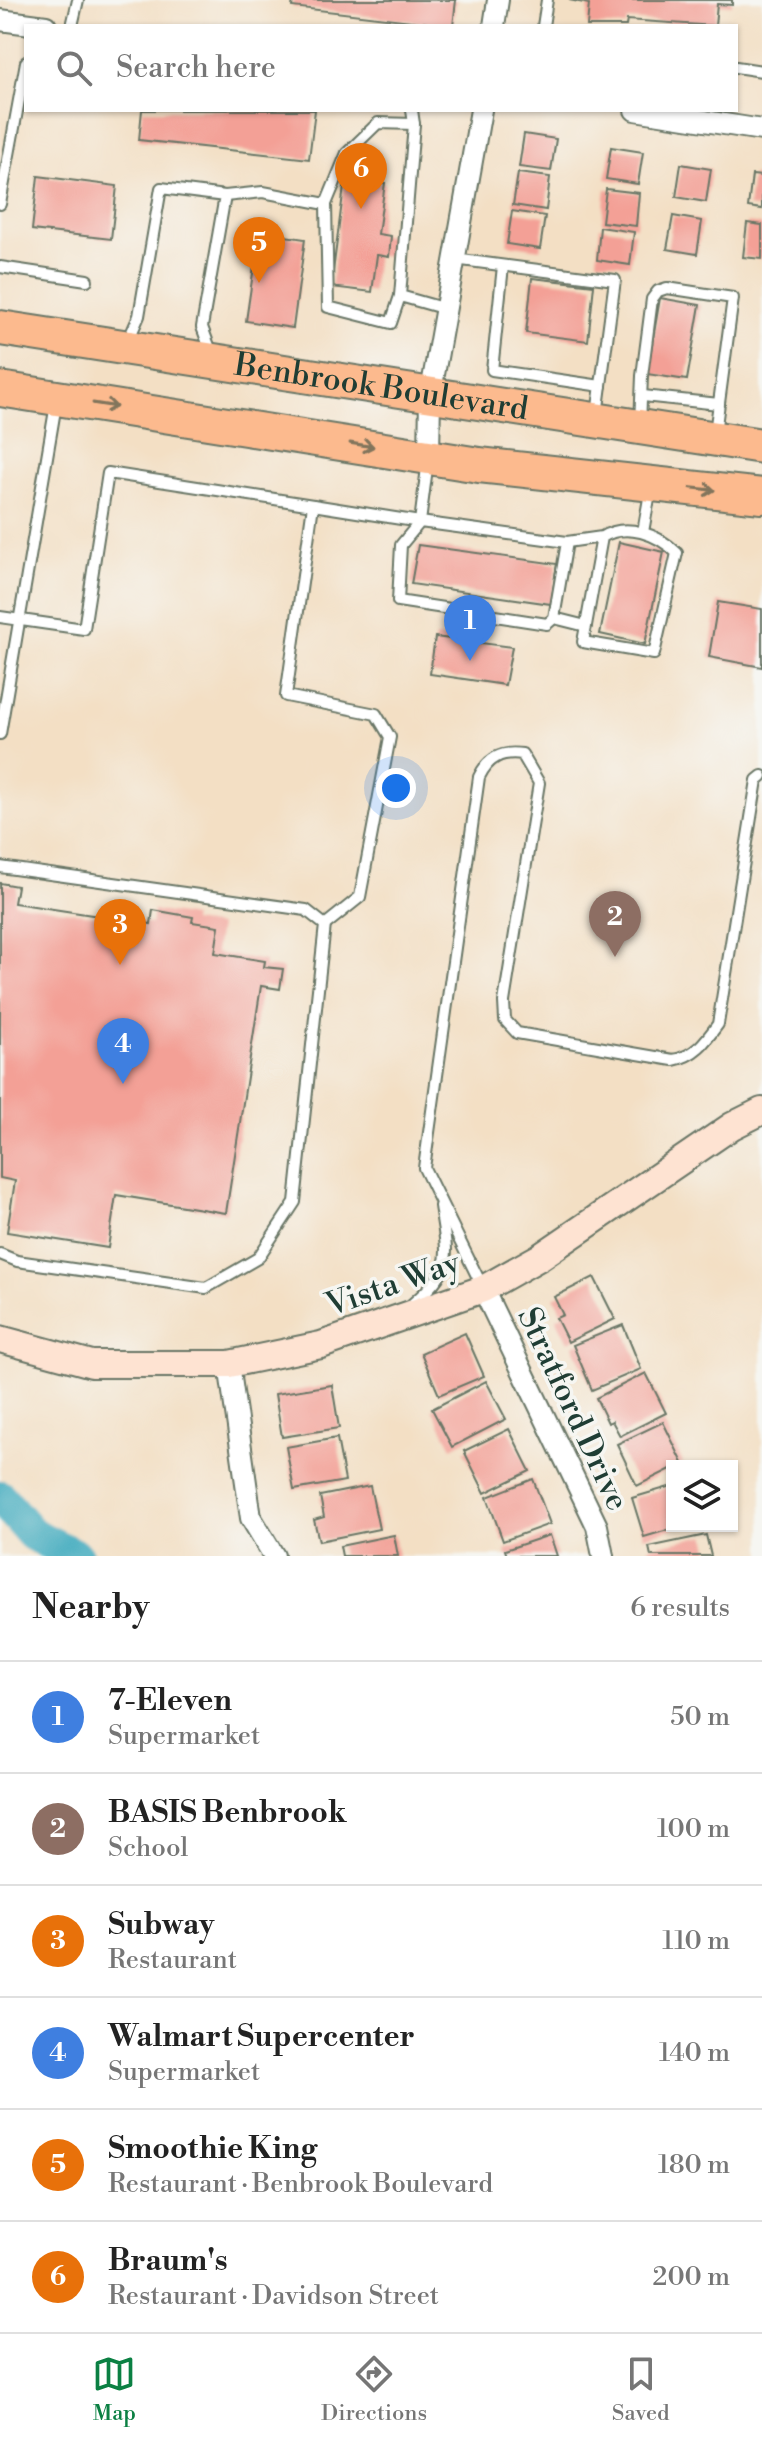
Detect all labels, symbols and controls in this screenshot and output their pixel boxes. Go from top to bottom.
search box [24,24,738,112]
icon: search [52,46,96,90]
text: Search here [116,49,276,87]
pin: 6 [335,143,387,209]
pin: 5 [233,217,285,283]
street label: Benbrook Boulevard [231,344,531,430]
one-way arrow [92,398,117,413]
one-way arrow [349,438,374,453]
one-way arrow [689,482,716,497]
pin: 1 [444,595,496,661]
your location [376,768,416,808]
pin: 2 [589,891,641,957]
pin: 3 [94,899,146,965]
pin: 4 [97,1018,149,1084]
street label: Vista Way [320,1242,466,1326]
street label: Stratford Drive [508,1301,638,1517]
map controls [666,1460,738,1532]
button: layers [666,1460,738,1532]
text: Nearby [32,1587,150,1629]
text: 6 results [630,1592,730,1624]
text: 7-Eleven [108,1682,232,1720]
text: 1 [52,1701,64,1733]
text: 50 m [670,1701,730,1733]
text: Supermarket [108,1720,260,1752]
text: BASIS Benbrook [108,1794,347,1832]
text: 2 [50,1813,66,1845]
text: 100 m [657,1813,730,1845]
text: School [108,1832,188,1864]
text: Subway [108,1906,214,1944]
text: 3 [50,1925,66,1957]
text: 110 m [662,1925,730,1957]
text: Restaurant [108,1944,237,1976]
text: Walmart Supercenter [108,2018,415,2056]
text: 4 [49,2037,67,2069]
text: 140 m [659,2037,730,2069]
text: Supermarket [108,2056,260,2088]
text: Smoothie King [108,2130,317,2168]
text: 5 [50,2149,66,2181]
text: 180 m [658,2149,730,2181]
text: Restaurant · Benbrook Boulevard [108,2168,493,2200]
text: Braum's [108,2242,228,2280]
text: 6 [50,2261,66,2293]
text: 200 m [653,2261,730,2293]
text: Restaurant · Davidson Street [108,2280,439,2312]
tab: Map [92,2352,136,2427]
tab: Directions [321,2352,427,2427]
tab: Saved [612,2352,670,2427]

